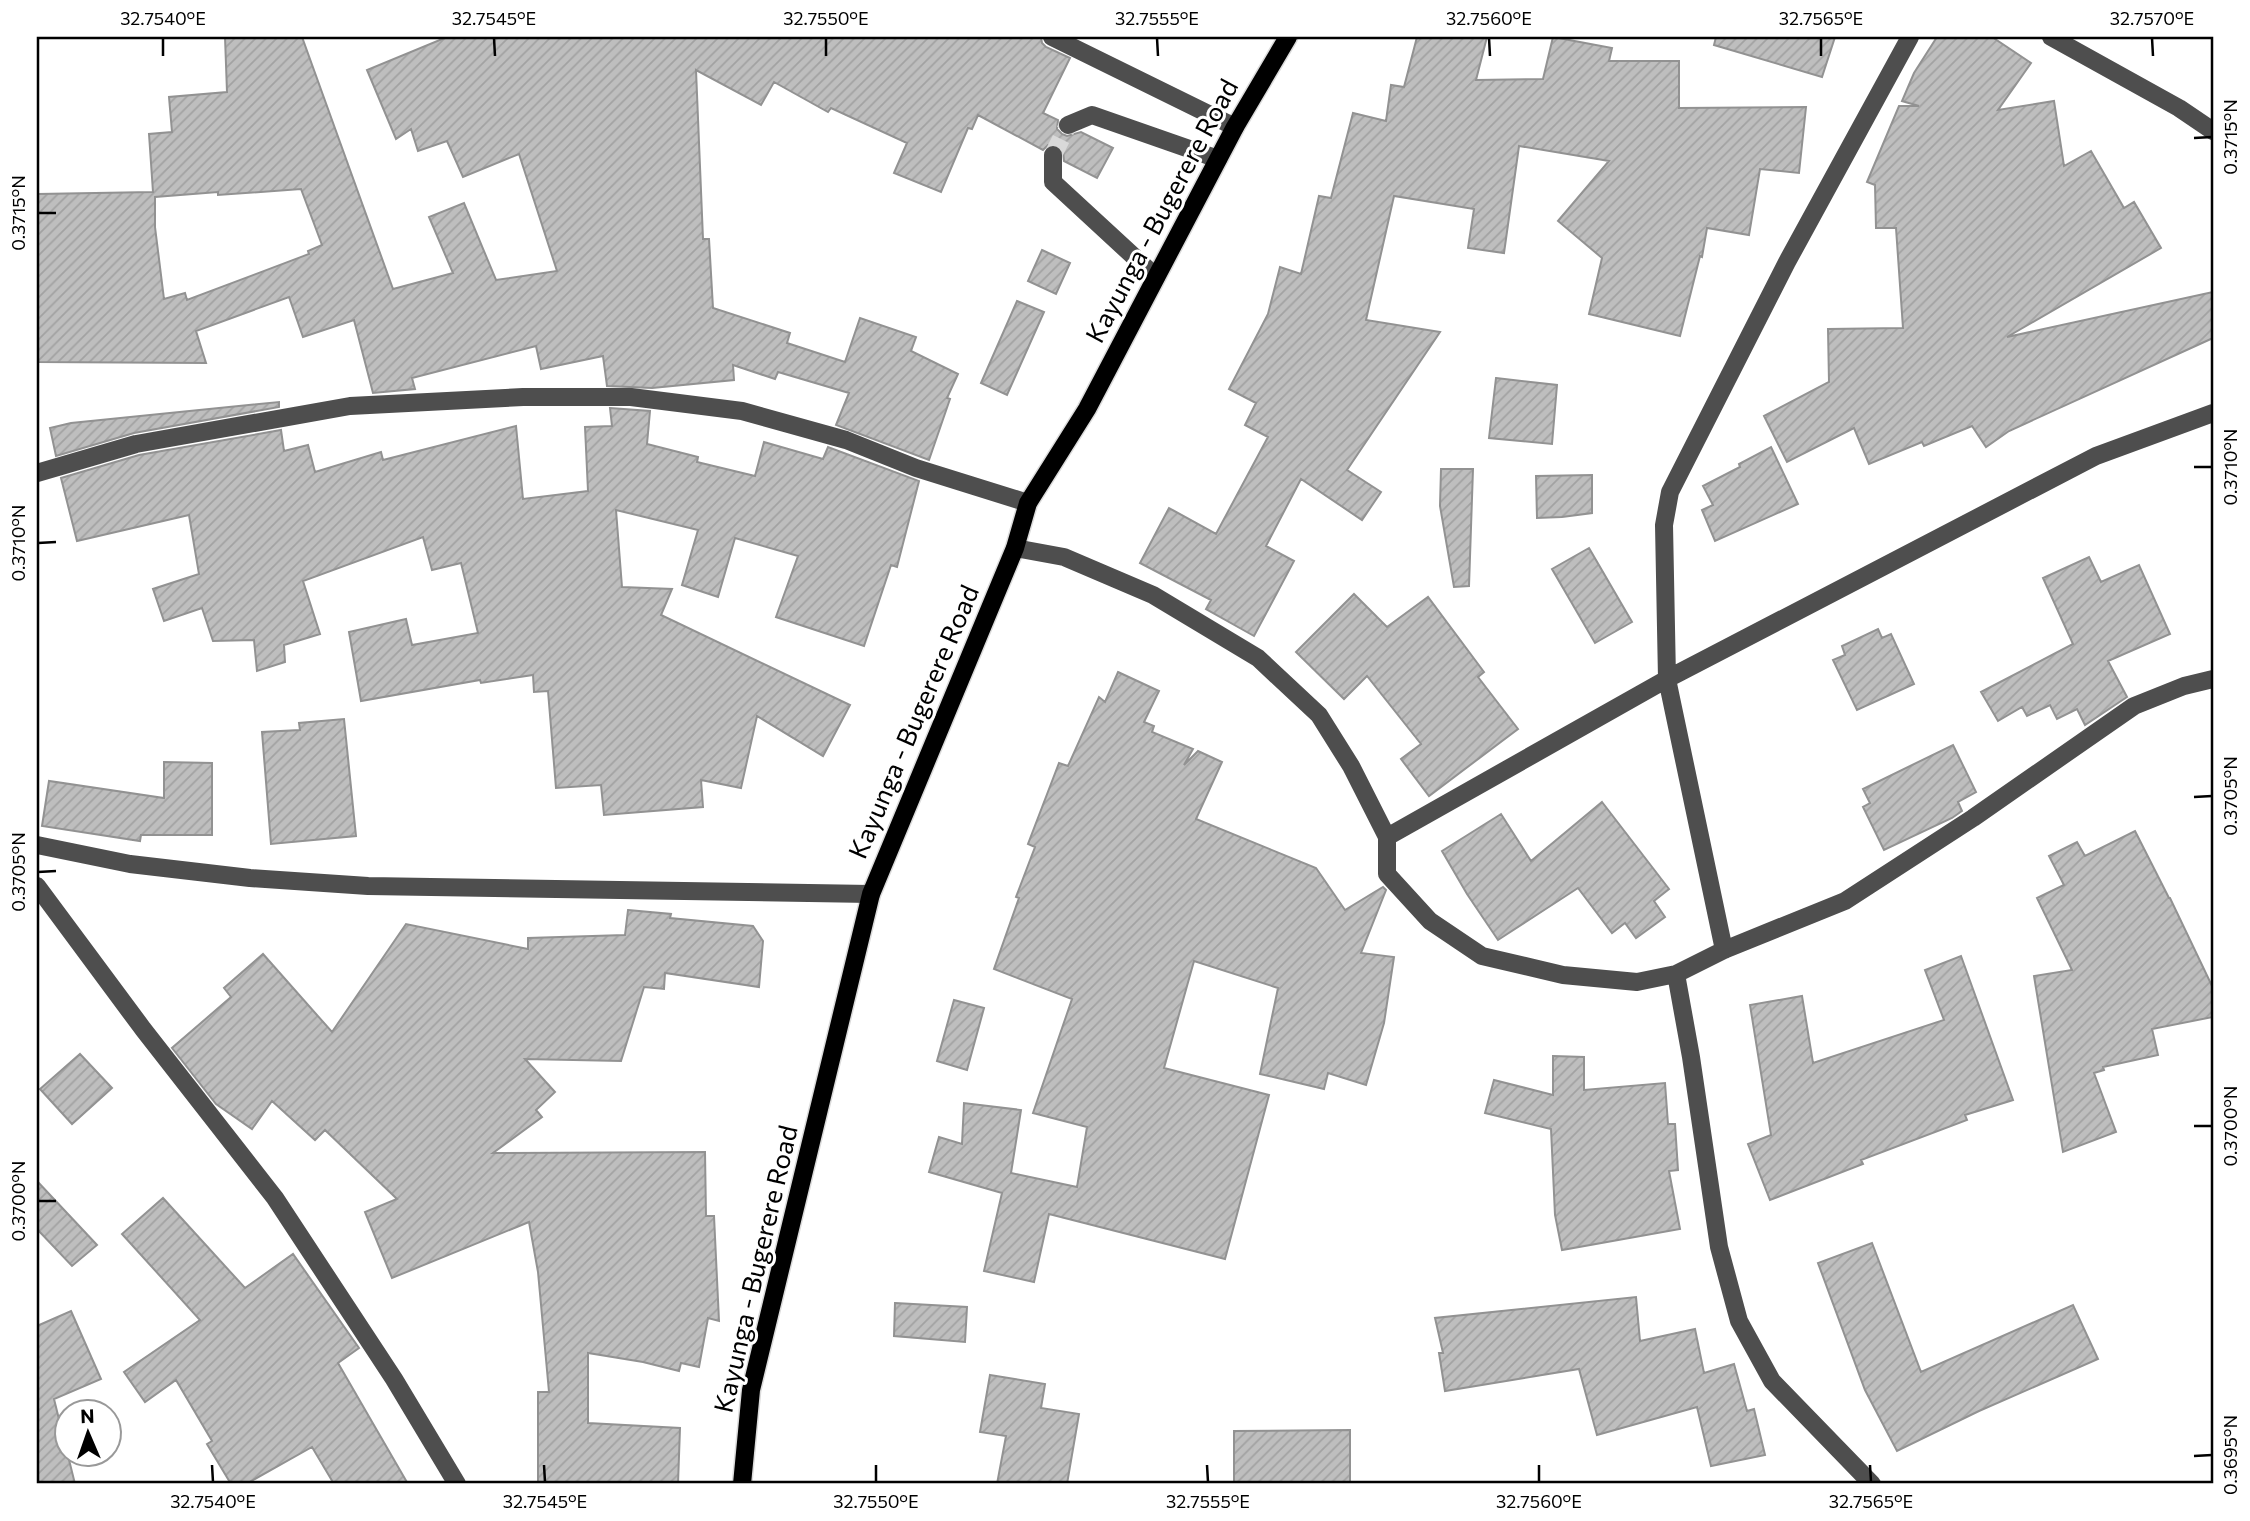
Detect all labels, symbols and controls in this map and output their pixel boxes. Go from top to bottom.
text: 32.7540°E [120,7,206,29]
text: 32.7545°E [452,7,536,29]
text: 32.7550°E [783,7,869,29]
text: 32.7555°E [1115,7,1199,29]
text: 32.7560°E [1446,7,1532,29]
text: 32.7565°E [1779,7,1863,29]
text: 32.7570°E [2110,7,2194,29]
street label: Kayunga - Bugerere Road [1078,73,1243,347]
text: 0.3715°N [2219,99,2241,175]
text: 0.3715°N [7,175,29,251]
text: 0.3710°N [2219,429,2241,505]
text: 0.3710°N [7,505,29,581]
street label: Kayunga - Bugerere Road [841,580,984,863]
text: 0.3705°N [2219,756,2241,836]
text: 0.3705°N [7,832,29,912]
text: 0.3700°N [2219,1086,2241,1166]
street label: Kayunga - Bugerere Road [706,1122,803,1415]
text: 0.3700°N [7,1161,29,1241]
north arrow [52,1398,122,1468]
text: N [80,1404,95,1427]
text: 0.3695°N [2219,1415,2241,1495]
text: 32.7540°E [170,1490,256,1512]
text: 32.7545°E [503,1490,587,1512]
text: 32.7550°E [833,1490,919,1512]
text: 32.7555°E [1166,1490,1250,1512]
text: 32.7560°E [1496,1490,1582,1512]
text: 32.7565°E [1829,1490,1913,1512]

